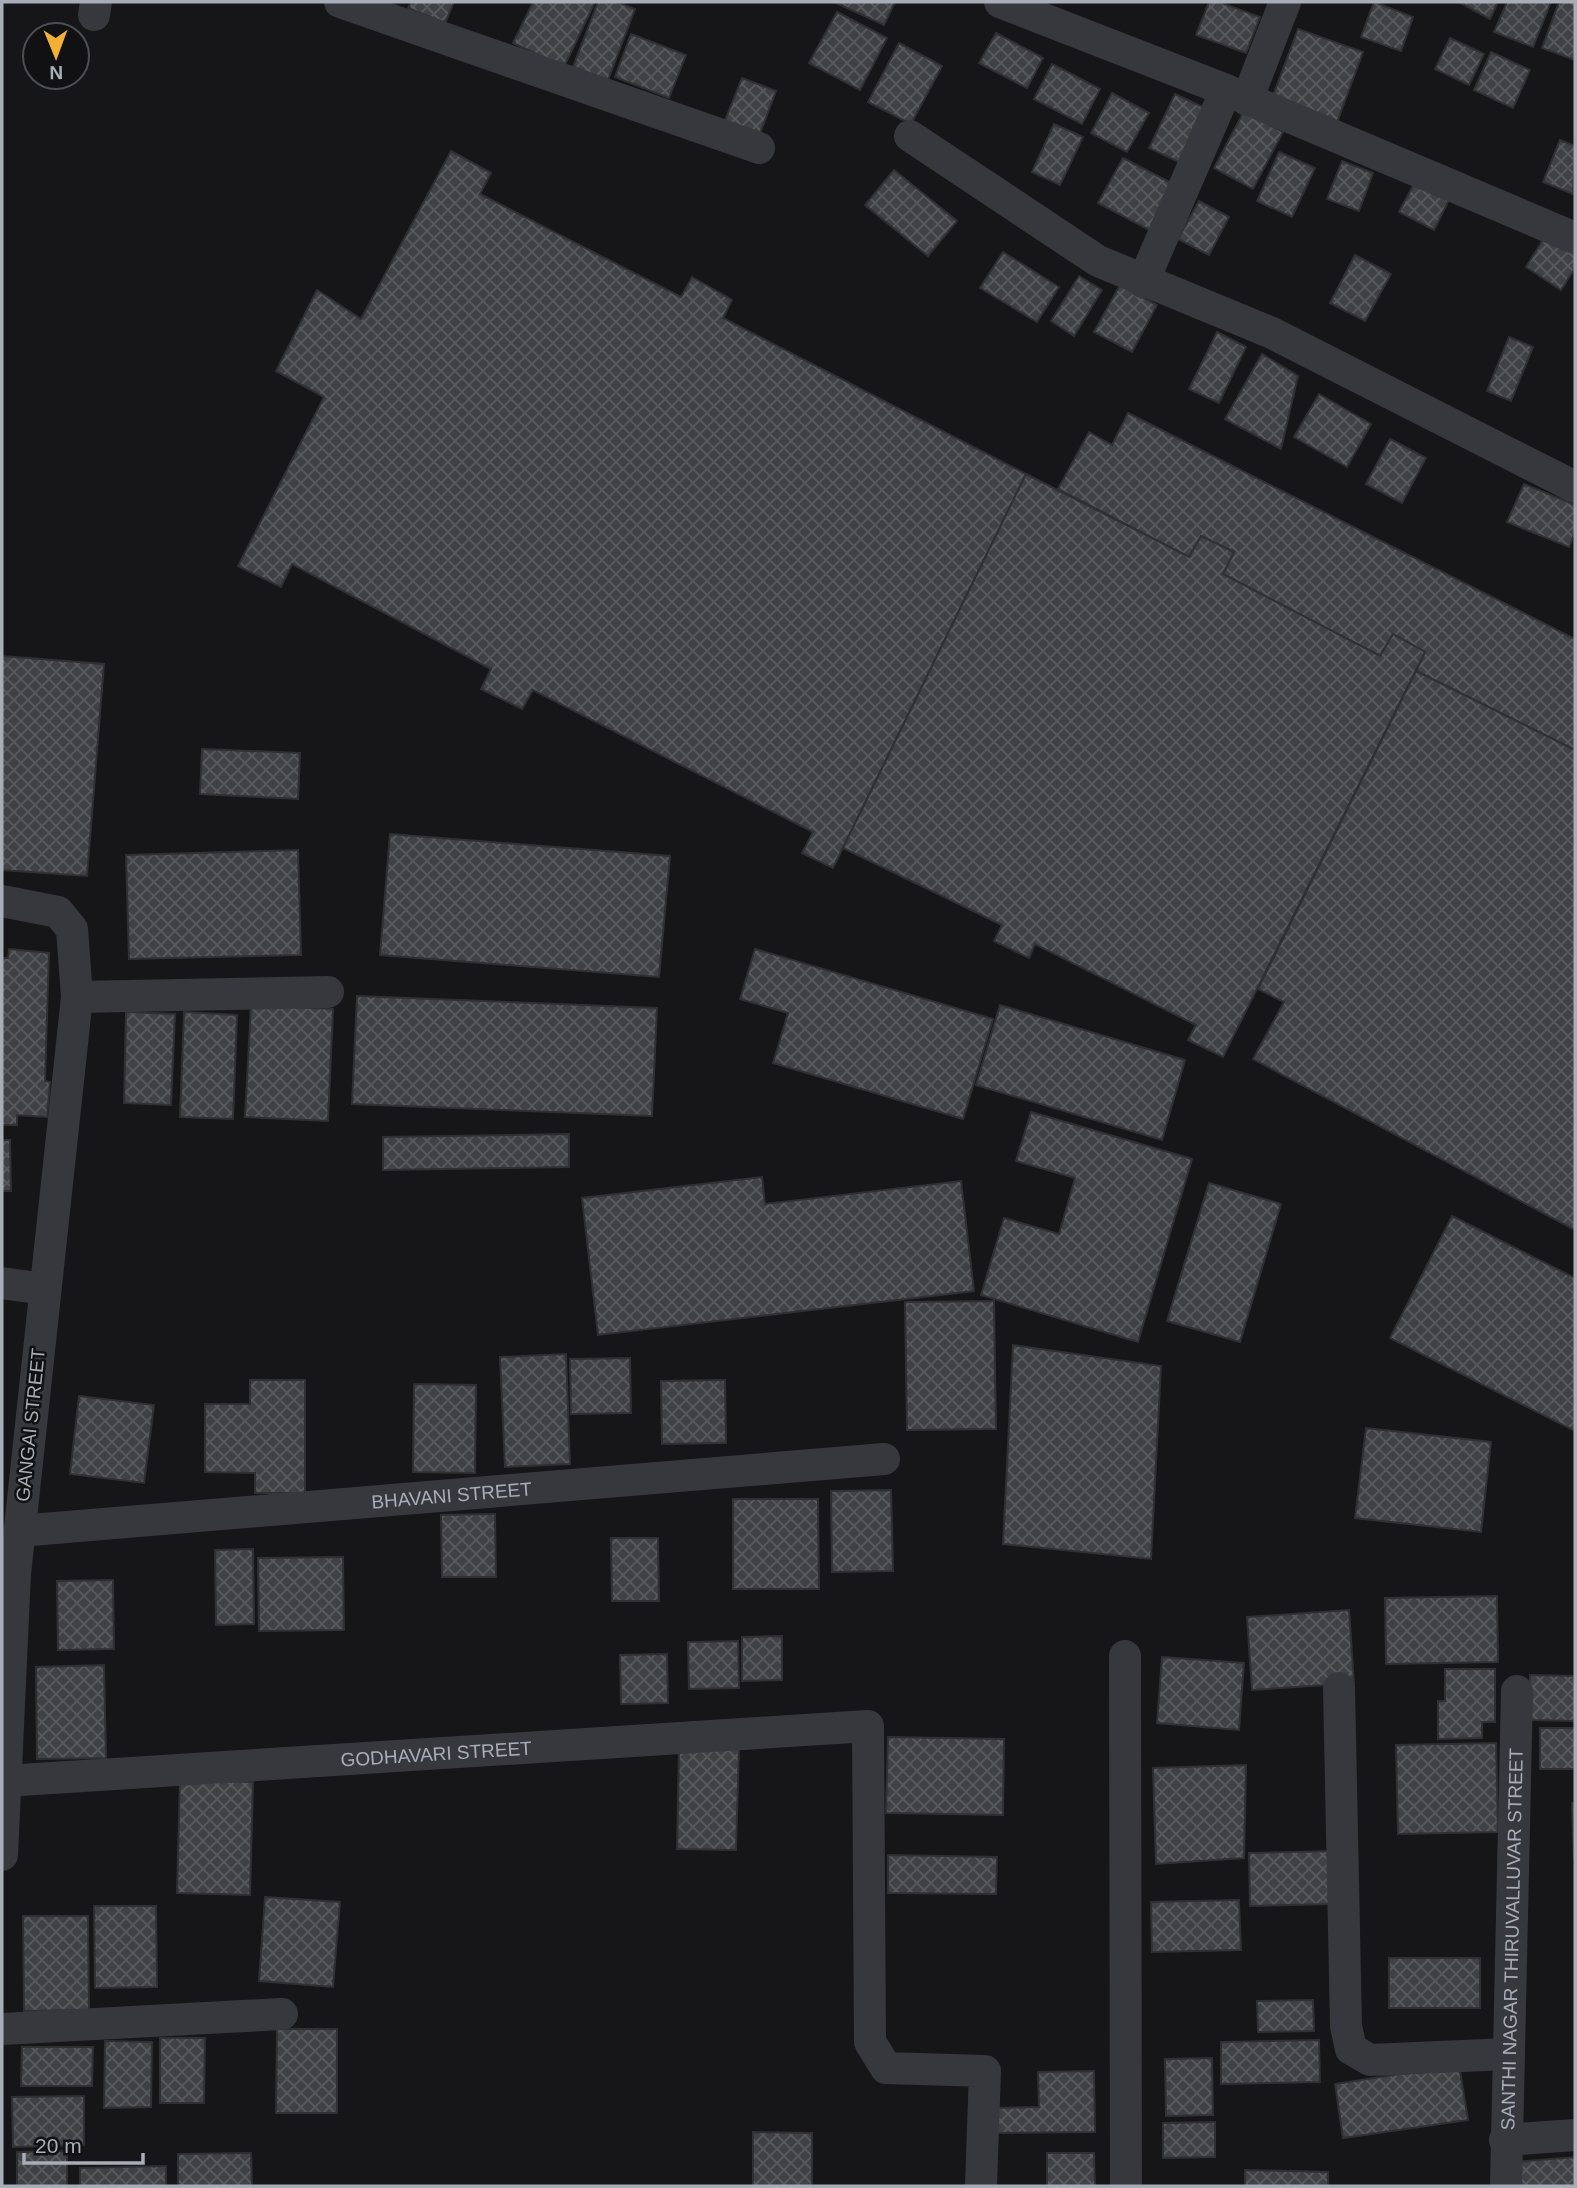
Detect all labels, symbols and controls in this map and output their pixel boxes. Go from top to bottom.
north arrow [21,21,91,91]
text: N [49,62,63,83]
street label: GANGAI STREET [12,1347,49,1503]
street label: BHAVANI STREET [370,1478,533,1513]
street label: GODHAVARI STREET [340,1737,533,1771]
street label: SANTHI NAGAR THIRUVALLUVAR STREET [1497,1747,1527,2131]
scale bar [24,2122,144,2166]
text: 20 m [35,2134,82,2157]

